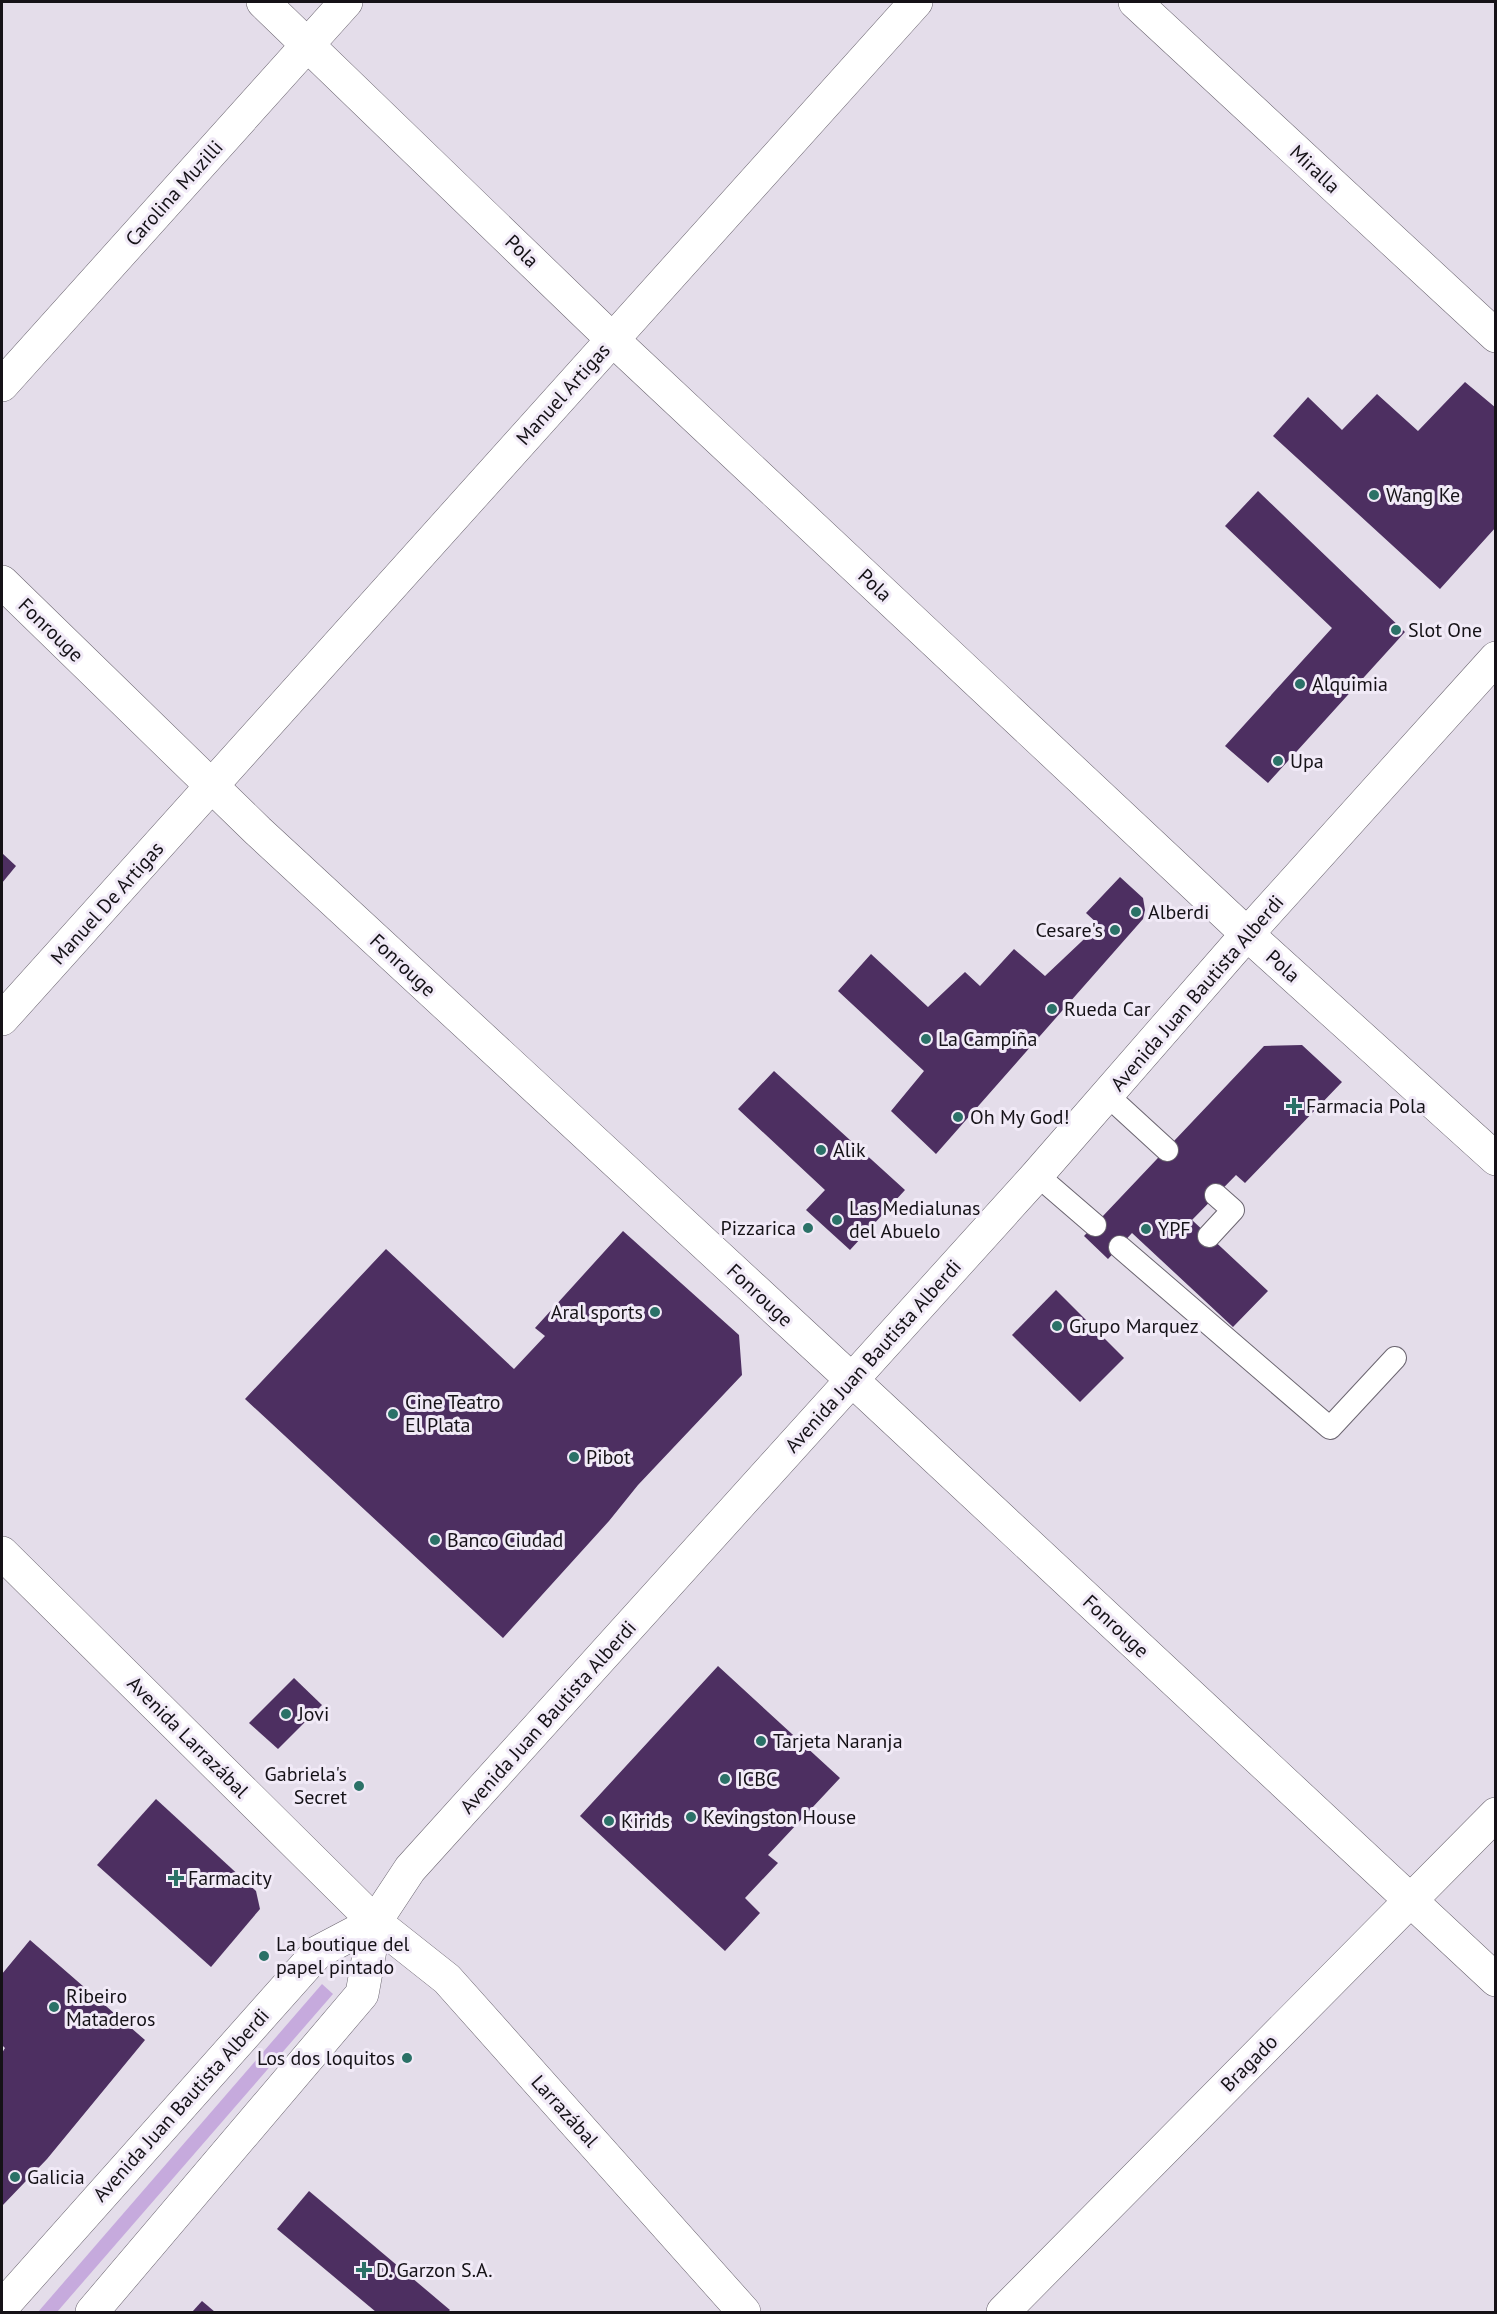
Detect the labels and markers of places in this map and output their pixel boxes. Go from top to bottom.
place label: Wang Ke [1386,482,1460,508]
marker: Wang Ke [1367,488,1381,502]
place label: Slot One [1408,617,1482,643]
marker: Slot One [1389,623,1403,637]
place label: Alquimia [1312,671,1388,697]
marker: Alquimia [1293,677,1307,691]
place label: Upa [1290,748,1324,774]
marker: Upa [1271,754,1285,768]
place label: Alberdi [1148,899,1209,925]
marker: Alberdi [1129,905,1143,919]
place label: Cesare's [1036,917,1103,943]
marker: Cesare's [1108,923,1122,937]
place label: Rueda Car [1064,996,1151,1022]
marker: Rueda Car [1045,1002,1059,1016]
place label: La Campiña [938,1026,1037,1052]
marker: La Campiña [919,1032,933,1046]
place label: Farmacia Pola [1306,1093,1426,1119]
marker: Farmacia Pola [1287,1099,1301,1113]
place label: Oh My God! [970,1104,1070,1130]
marker: Oh My God! [951,1110,965,1124]
place label: Alik [833,1137,866,1163]
marker: Alik [814,1143,828,1157]
place label: Las Medialunas del Abuelo [849,1195,981,1244]
marker: Las Medialunas del Abuelo [830,1213,844,1227]
place label: Pizzarica [721,1215,796,1241]
place label: YPF [1158,1216,1191,1242]
marker: Pizzarica [801,1221,815,1235]
marker: YPF [1139,1222,1153,1236]
place label: Aral sports [551,1299,643,1325]
marker: Aral sports [648,1305,662,1319]
place label: Grupo Marquez [1069,1313,1199,1339]
marker: Grupo Marquez [1050,1319,1064,1333]
place label: Cine Teatro El Plata [405,1389,501,1438]
marker: Cine Teatro El Plata [386,1407,400,1421]
place label: Pibot [586,1444,631,1470]
marker: Pibot [567,1450,581,1464]
place label: Banco Ciudad [447,1527,563,1553]
marker: Banco Ciudad [428,1533,442,1547]
place label: Jovi [297,1701,329,1727]
marker: Jovi [279,1707,293,1721]
place label: Tarjeta Naranja [773,1728,903,1754]
marker: Tarjeta Naranja [754,1734,768,1748]
place label: Gabriela's Secret [265,1761,347,1810]
place label: ICBC [737,1766,777,1792]
marker: ICBC [718,1772,732,1786]
marker: Gabriela's Secret [352,1779,366,1793]
place label: Kevingston House [703,1804,856,1830]
place label: Kirids [621,1808,670,1834]
marker: Kevingston House [684,1810,698,1824]
marker: Kirids [602,1814,616,1828]
place label: Farmacity [188,1865,272,1891]
marker: Farmacity [169,1871,183,1885]
place label: La boutique del papel pintado [276,1931,410,1980]
marker: La boutique del papel pintado [257,1949,271,1963]
place label: Ribeiro Mataderos [66,1983,155,2032]
marker: Ribeiro Mataderos [47,2000,61,2014]
place label: Los dos loquitos [257,2045,395,2071]
marker: Los dos loquitos [400,2051,414,2065]
place label: Galicia [27,2164,85,2190]
marker: Galicia [8,2170,22,2184]
place label: D. Garzon S.A. [376,2257,493,2283]
marker: D. Garzon S.A. [357,2263,371,2277]

